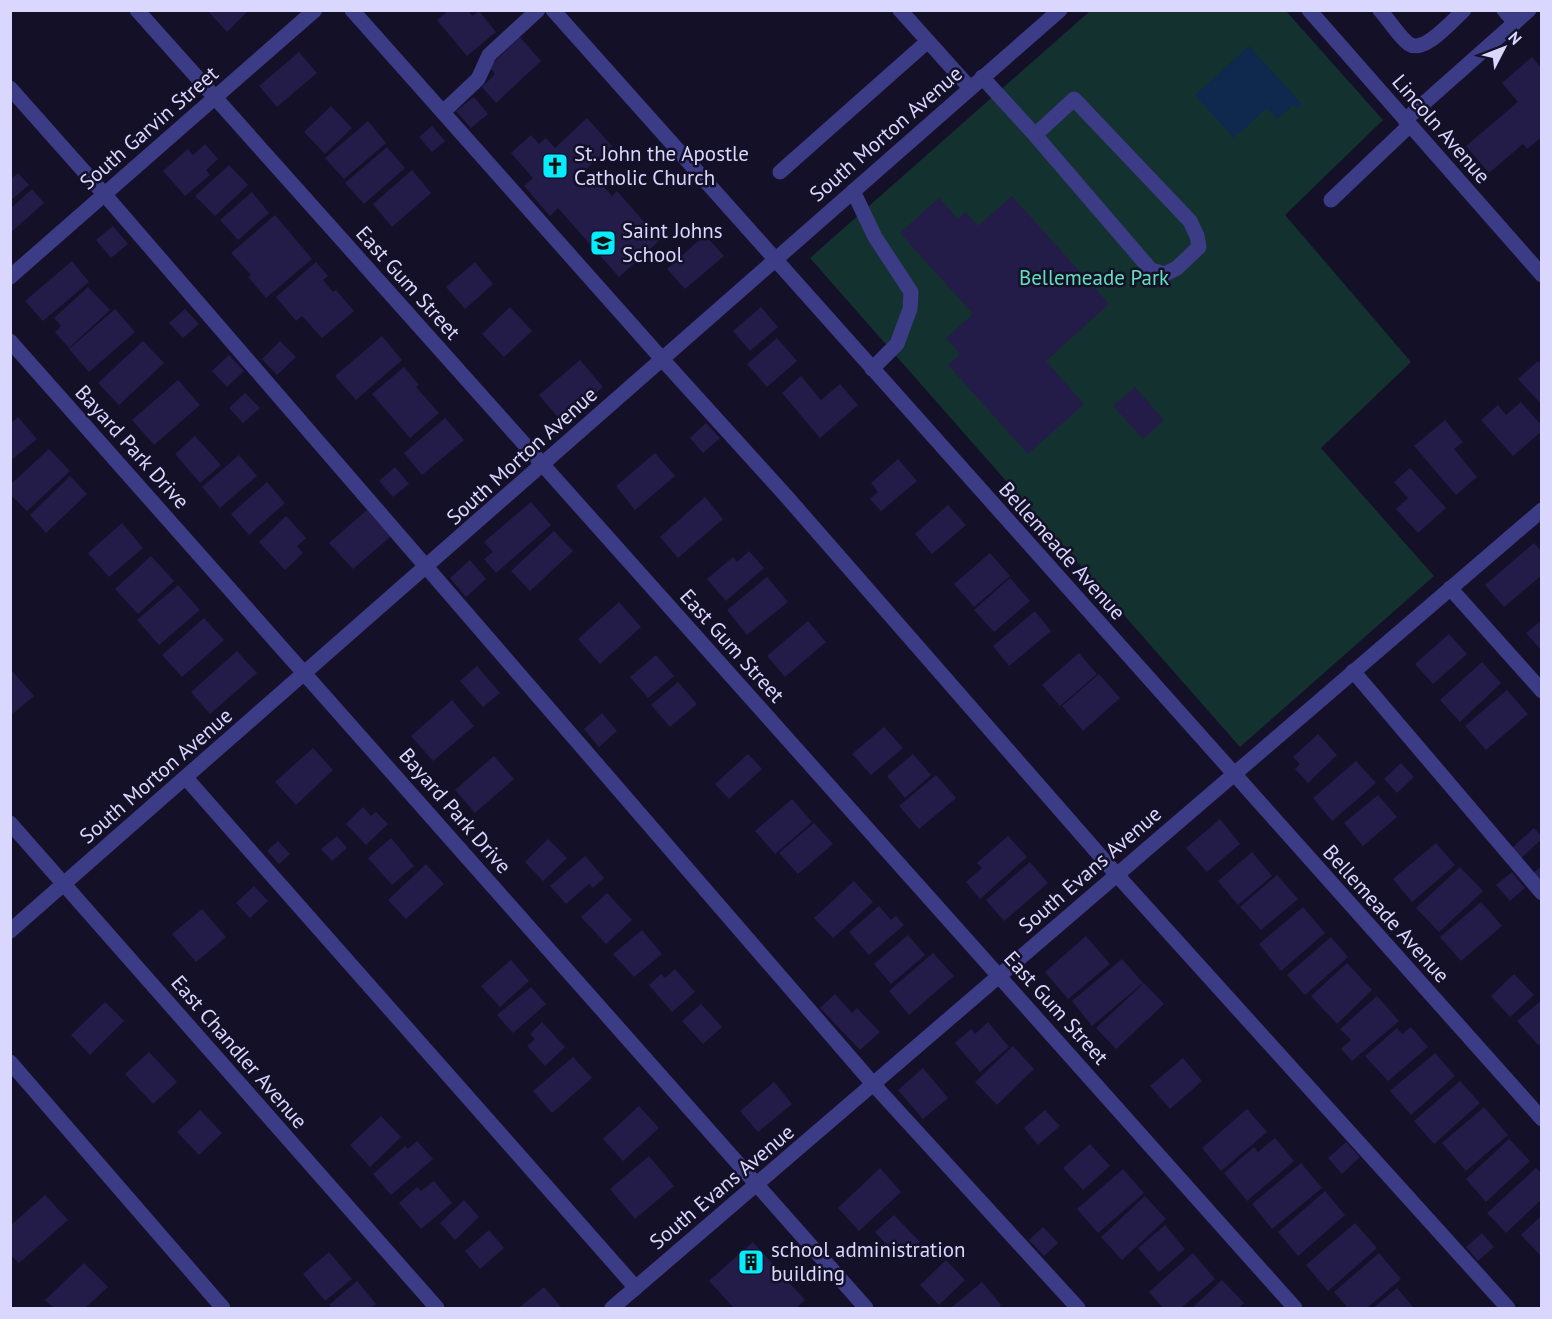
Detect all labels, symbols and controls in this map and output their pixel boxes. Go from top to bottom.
north arrow [1474,18,1534,78]
text: N [1504,27,1526,49]
street label: South Garvin Street [74,60,224,195]
street label: South Morton Avenue [804,60,968,207]
street label: Lincoln Avenue [1386,68,1496,189]
place label: St. John the Apostle Catholic Church [574,140,749,191]
church icon: St. John the Apostle Catholic Church [540,151,570,181]
place label: Saint Johns School [622,217,723,268]
street label: East Gum Street [350,220,466,345]
school or university icon: Saint Johns School [588,228,618,258]
park label: Bellemeade Park [1019,264,1169,291]
street label: Bayard Park Drive [70,379,195,514]
street label: South Morton Avenue [441,381,603,530]
street label: Bellemeade Avenue [993,476,1131,625]
street label: East Gum Street [674,583,790,708]
street label: South Morton Avenue [74,702,238,849]
street label: Bayard Park Drive [393,742,517,879]
street label: South Evans Avenue [1013,800,1167,939]
street label: Bellemeade Avenue [1317,839,1455,988]
street label: East Gum Street [998,945,1114,1070]
street label: East Chandler Avenue [165,969,313,1134]
street label: South Evans Avenue [644,1118,800,1255]
place label: school administration building [771,1236,966,1287]
building icon: school administration building [736,1247,766,1277]

